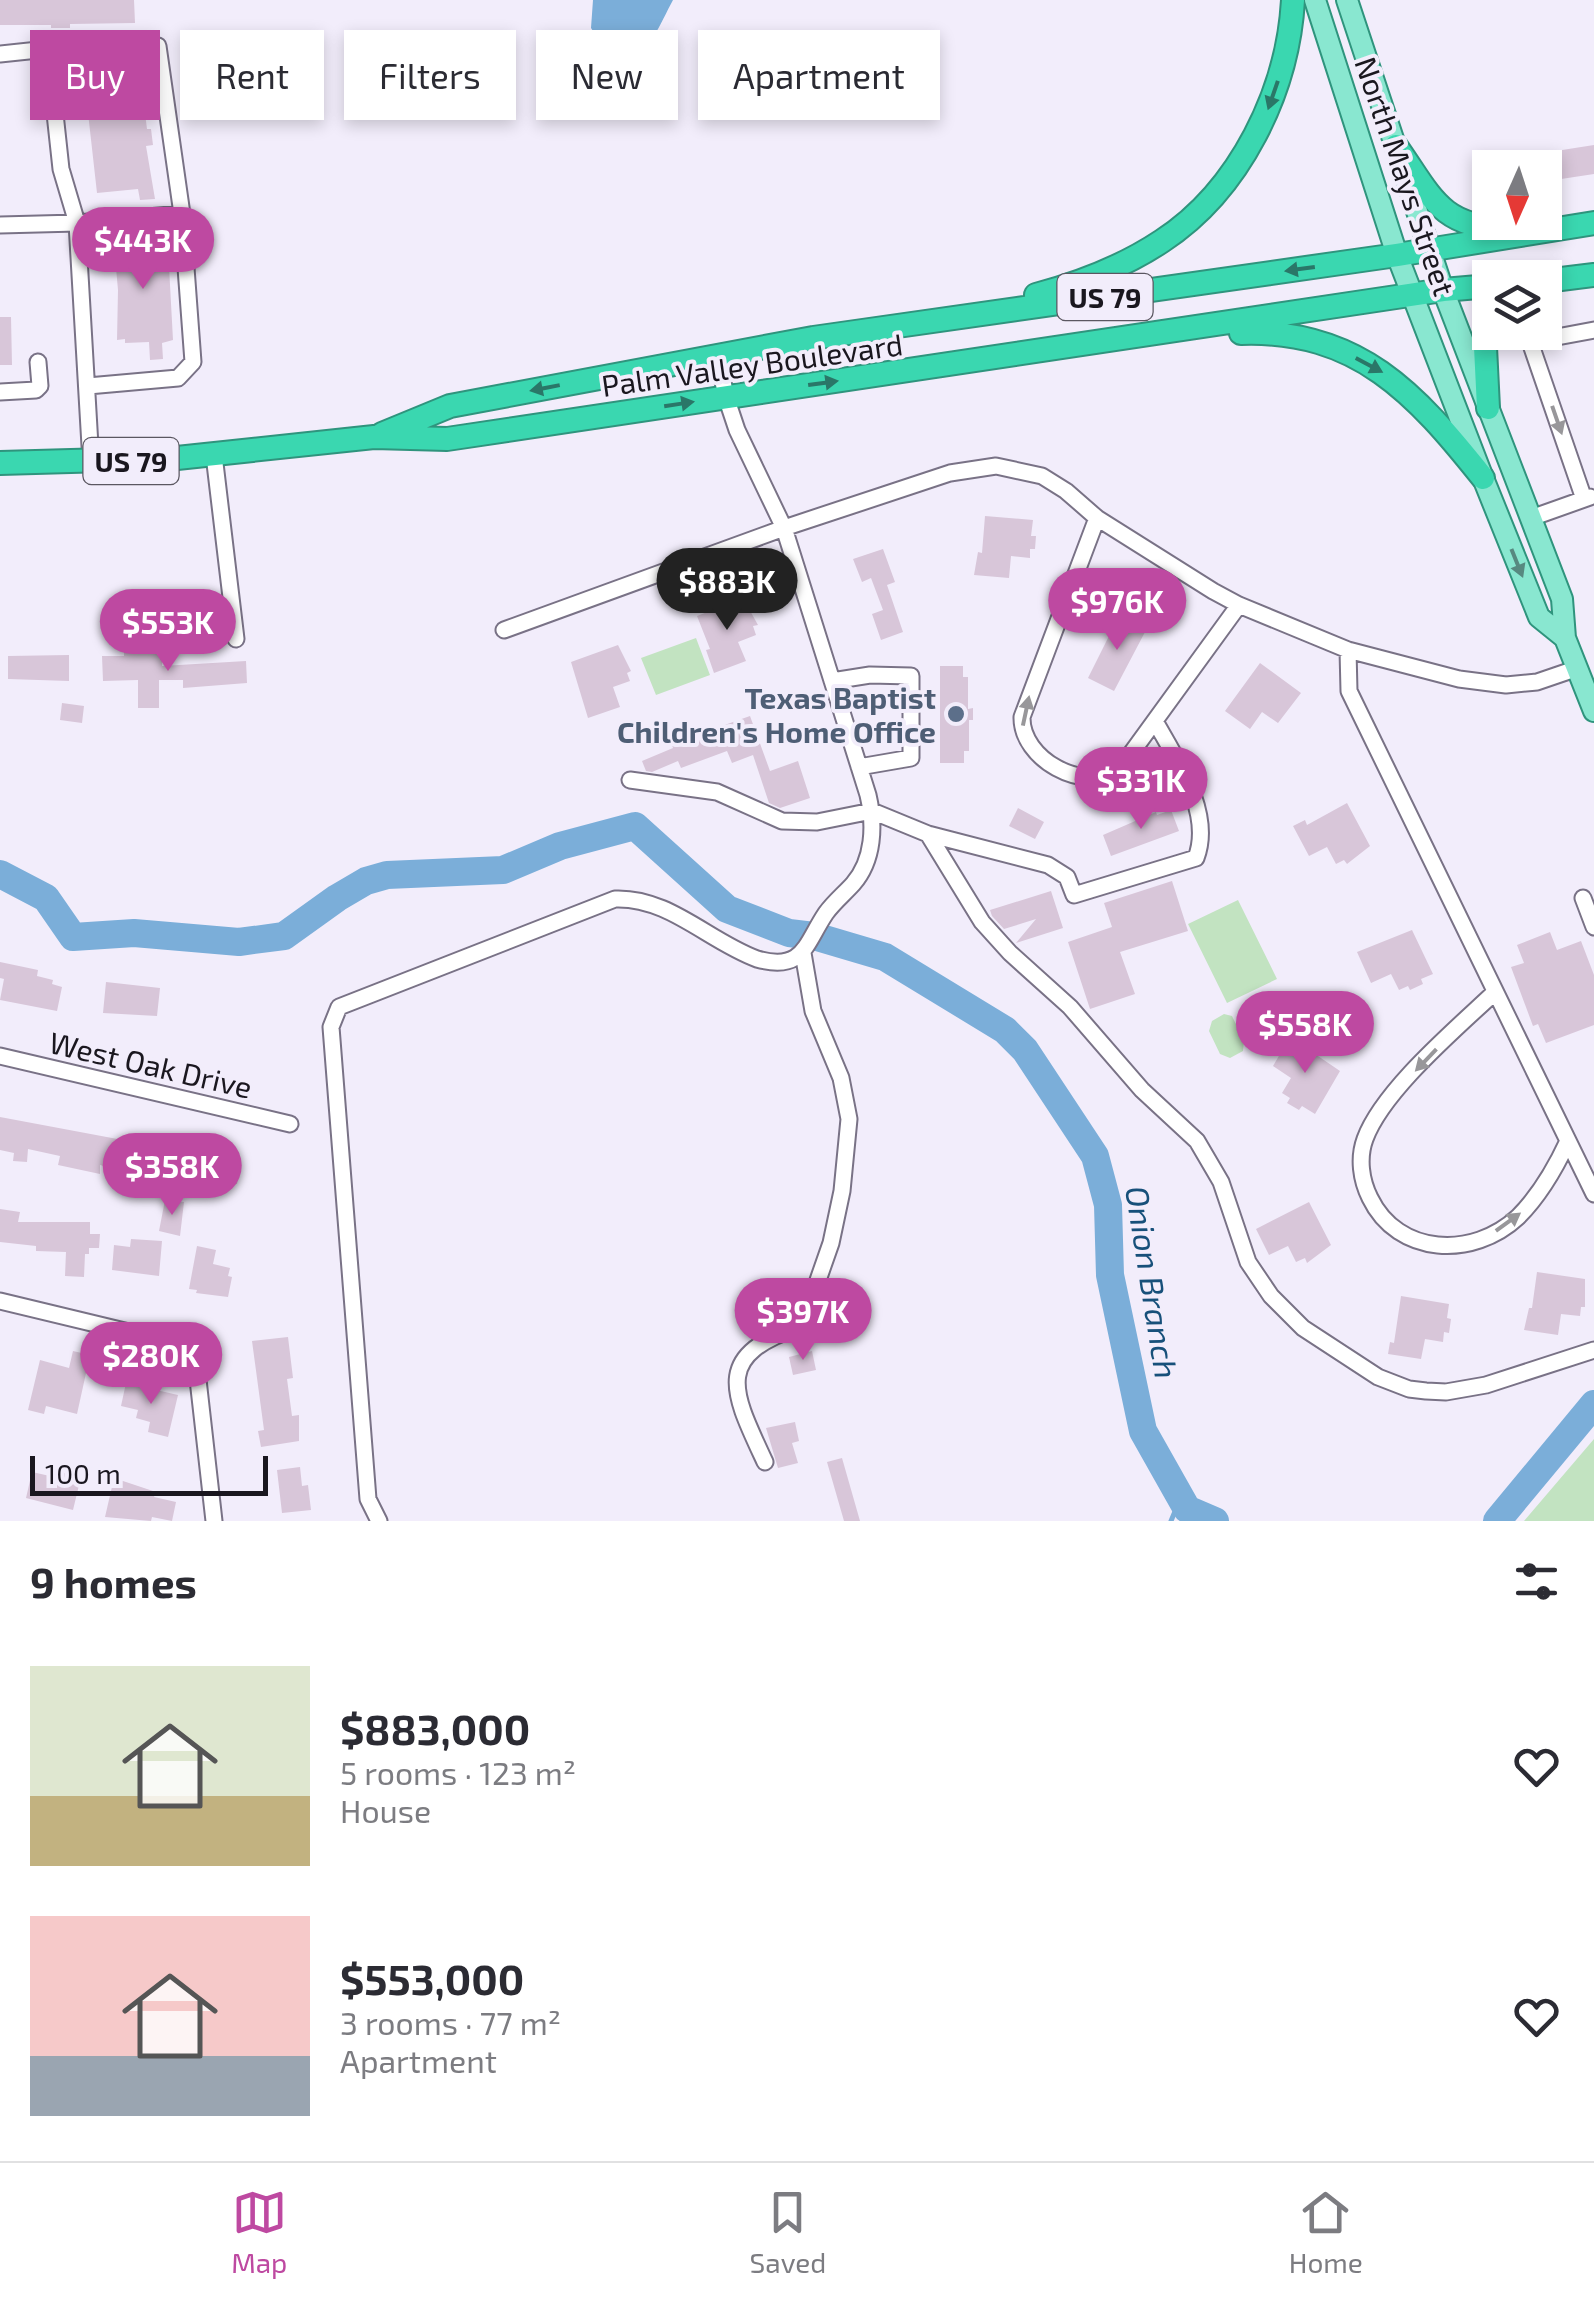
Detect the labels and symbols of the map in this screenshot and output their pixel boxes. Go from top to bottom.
street label: North Mays Street [1348,52,1464,300]
one-way arrow [1264,80,1279,110]
north arrow [1472,150,1562,240]
pin: $443K [73,207,213,292]
one-way arrow [1284,262,1316,278]
road number: US 79 [1058,274,1152,320]
street label: Palm Valley Boulevard [599,325,905,403]
one-way arrow [1354,357,1383,374]
one-way arrow [807,375,839,391]
one-way arrow [530,381,561,397]
one-way arrow [664,396,695,412]
one-way arrow [1550,406,1565,436]
road number: US 79 [84,438,178,484]
pin: $883K [657,548,797,633]
one-way arrow [1510,549,1526,579]
pin: $976K [1047,568,1187,653]
pin: $553K [98,589,238,674]
place label: Texas Baptist Children's Home Office [617,679,936,749]
one-way arrow [1019,696,1034,727]
marker: Texas Baptist Children's Home Office [945,703,967,725]
pin: $331K [1071,747,1211,832]
pin: $558K [1235,991,1375,1076]
street label: West Oak Drive [46,1023,256,1105]
one-way arrow [1414,1048,1438,1072]
pin: $358K [102,1133,242,1218]
water label: Onion Branch [1119,1183,1187,1381]
one-way arrow [1495,1213,1521,1232]
pin: $397K [733,1278,873,1363]
pin: $280K [81,1322,221,1407]
scale bar [30,1451,268,1496]

